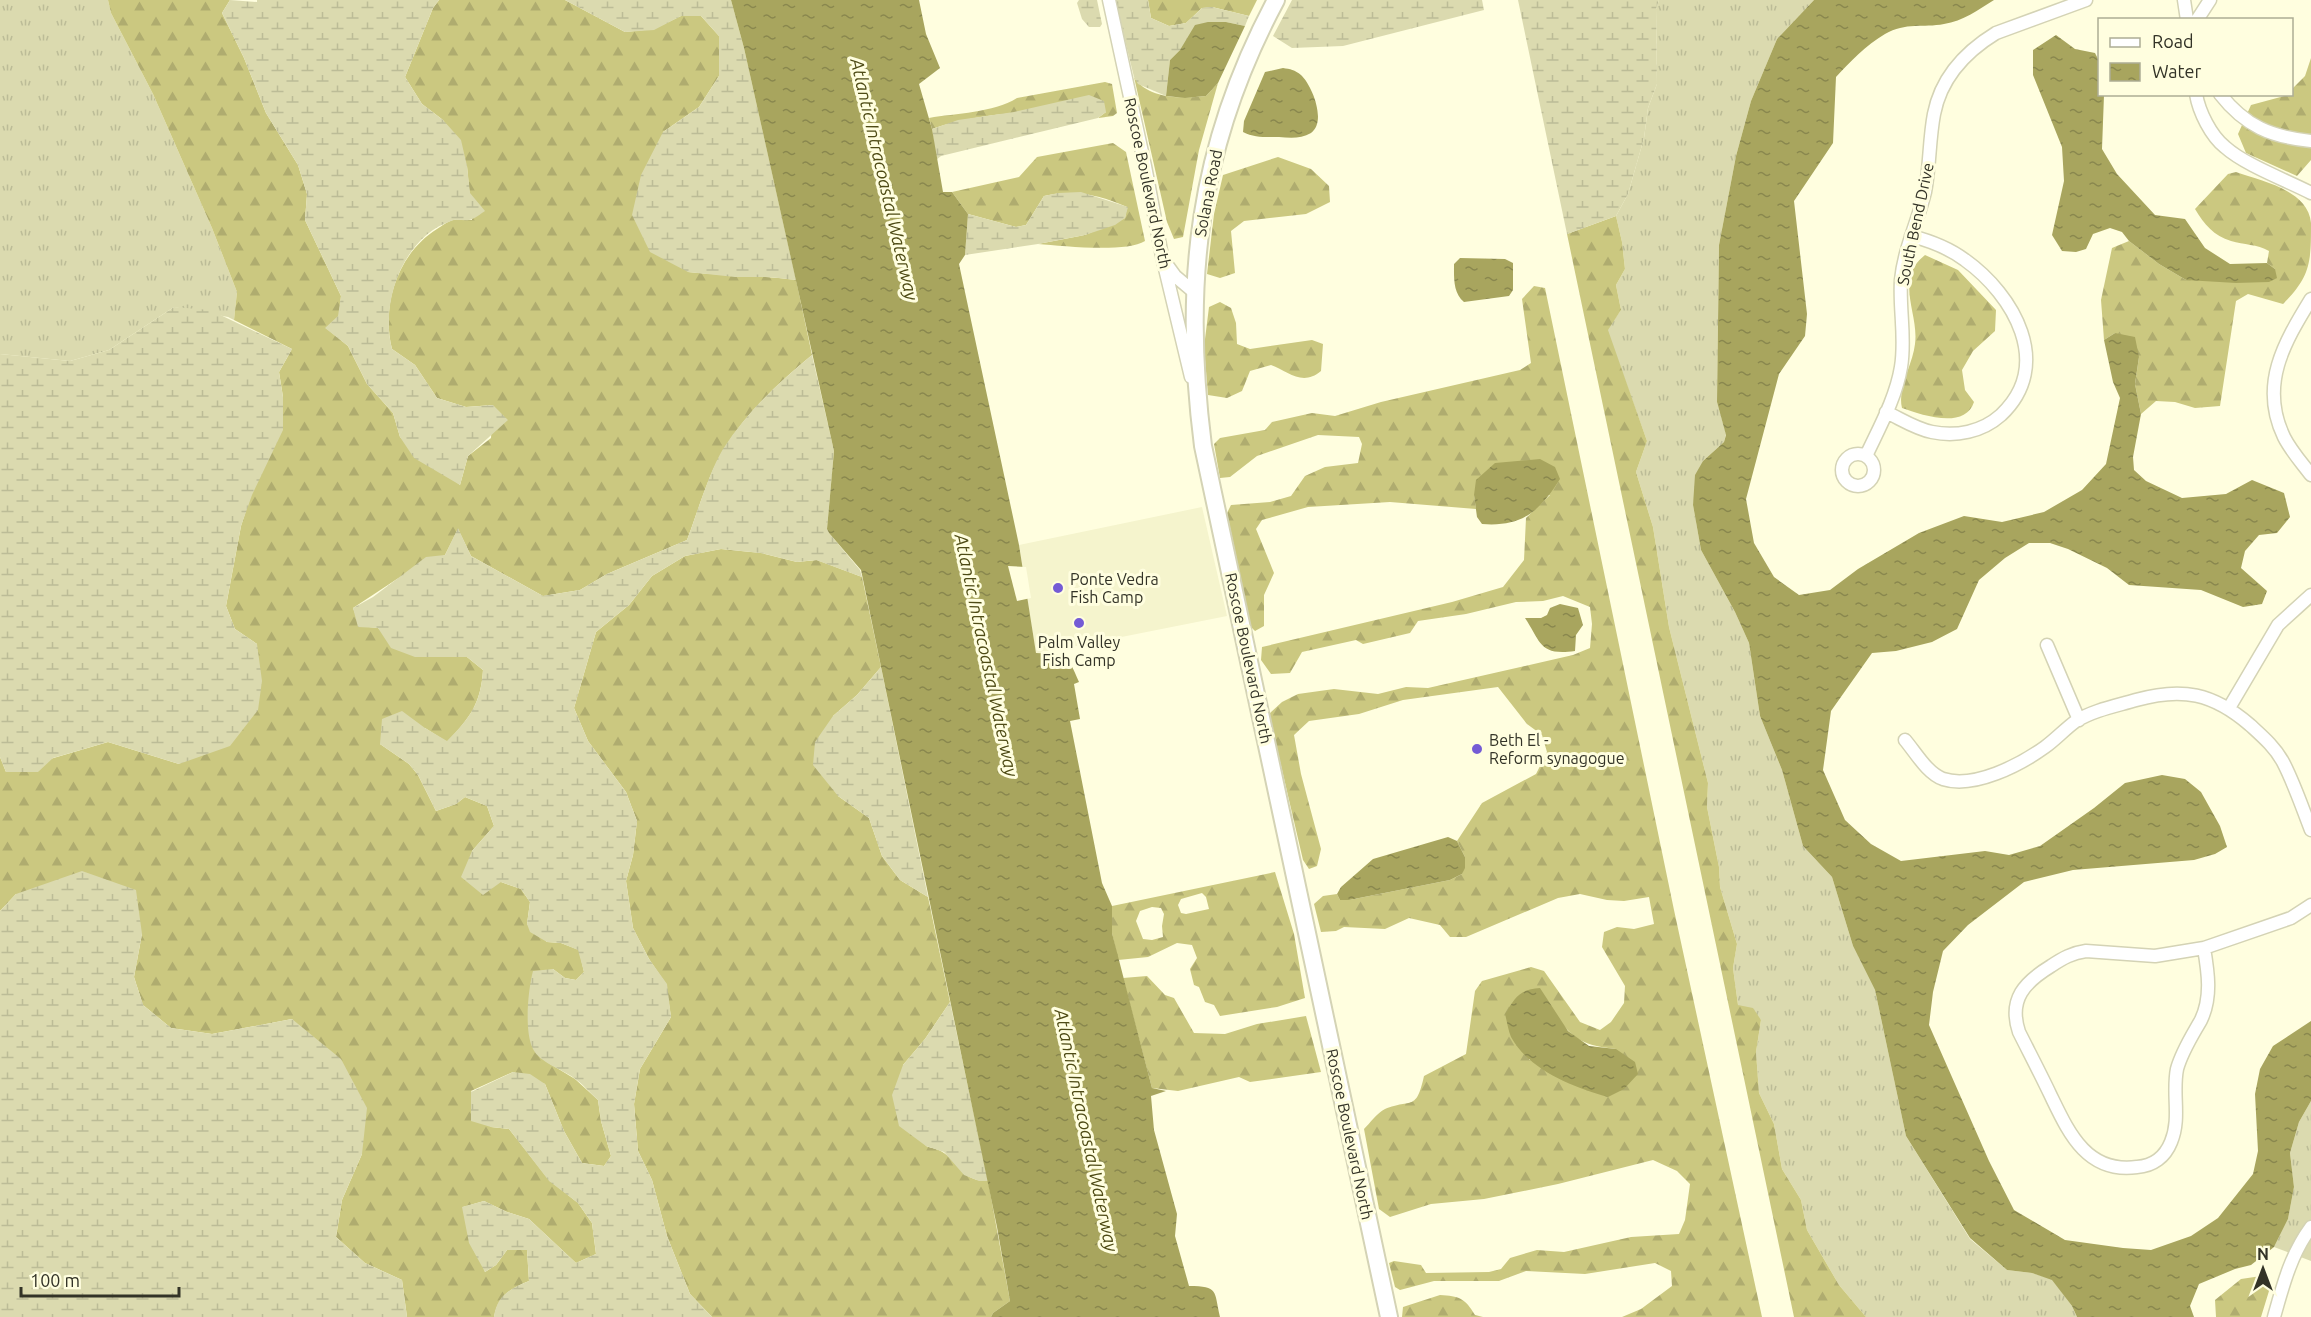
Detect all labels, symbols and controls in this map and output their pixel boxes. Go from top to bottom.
legend [2098,18,2293,96]
text: Road [2152,31,2194,51]
water label: Atlantic Intracoastal Waterway [847,55,923,302]
text: Water [2152,61,2202,81]
street label: Roscoe Boulevard North [1121,96,1175,270]
street label: Solana Road [1191,148,1225,238]
street label: South Bend Drive [1893,161,1937,287]
water label: Atlantic Intracoastal Waterway [951,531,1023,779]
place label: Ponte Vedra Fish Camp [1070,570,1159,606]
street label: Roscoe Boulevard North [1222,571,1276,745]
marker: Ponte Vedra Fish Camp [1051,581,1065,595]
marker: Palm Valley Fish Camp [1072,616,1086,630]
place label: Palm Valley Fish Camp [1038,633,1120,669]
place label: Beth El - Reform synagogue [1489,731,1625,767]
marker: Beth El - Reform synagogue [1470,742,1484,756]
water label: Atlantic Intracoastal Waterway [1051,1006,1123,1254]
street label: Roscoe Boulevard North [1323,1047,1377,1221]
north arrow [2233,1239,2293,1299]
text: N [2257,1245,2269,1263]
scale bar [21,1260,178,1298]
text: 100 m [30,1270,80,1290]

